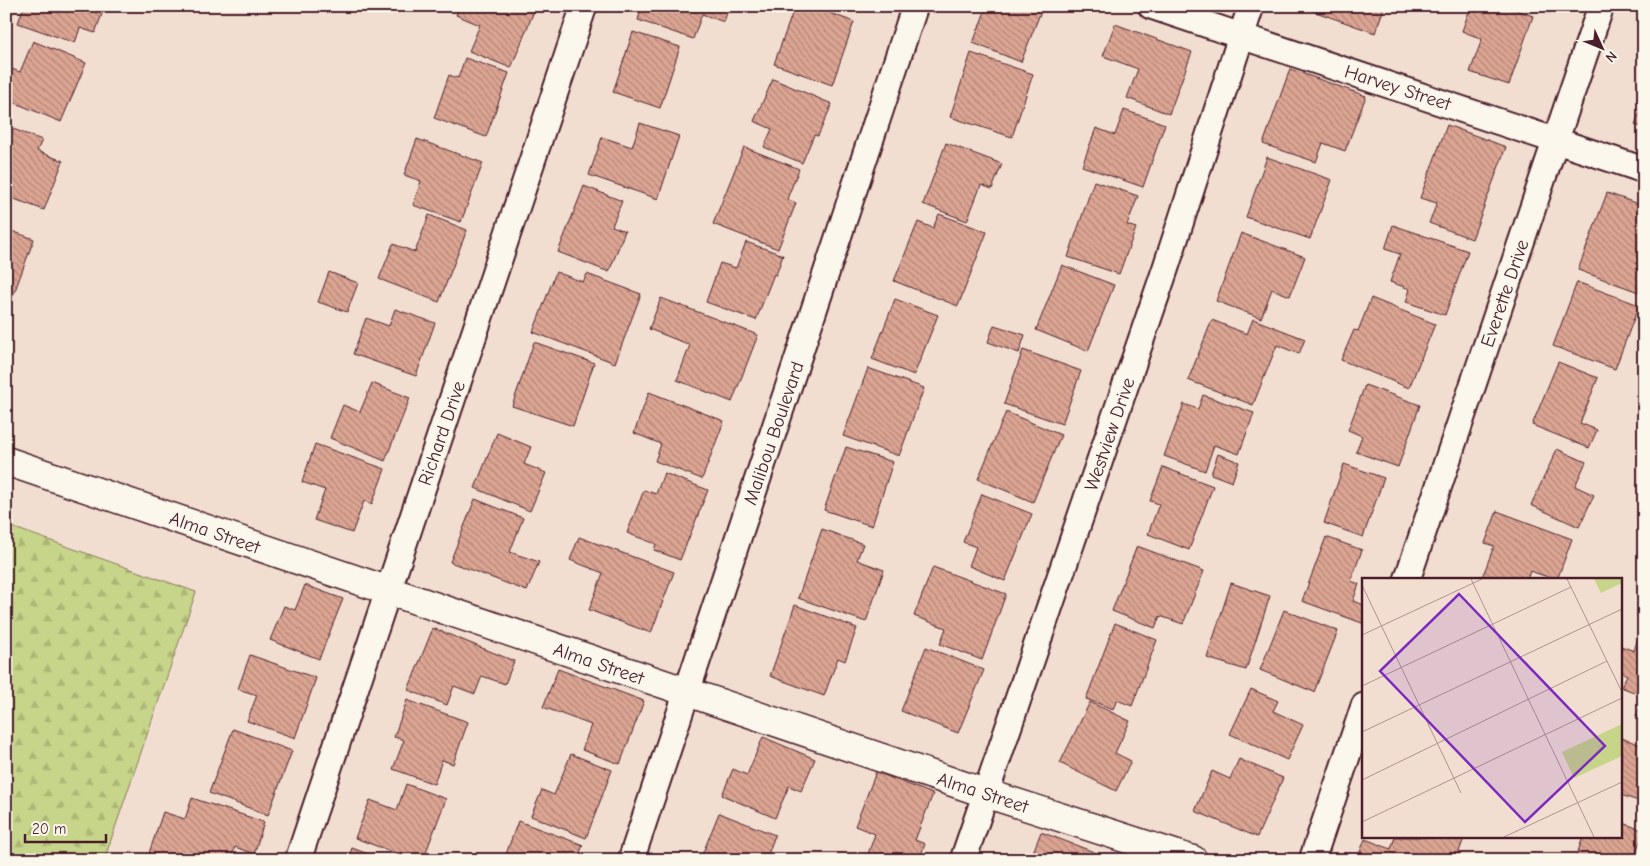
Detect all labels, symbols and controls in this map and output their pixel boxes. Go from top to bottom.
north arrow [1578,22,1628,72]
text: N [1602,47,1620,66]
street label: Harvey Street [1342,60,1454,116]
street label: Everette Drive [1476,237,1534,350]
street label: Malibou Boulevard [739,359,809,508]
street label: Westview Drive [1080,375,1140,494]
street label: Richard Drive [414,378,470,488]
street label: Alma Street [166,507,264,559]
inset map [1362,578,1622,838]
street label: Alma Street [550,638,648,690]
street label: Alma Street [934,768,1032,818]
scale bar [25,811,106,843]
text: 20 m [32,820,66,838]

